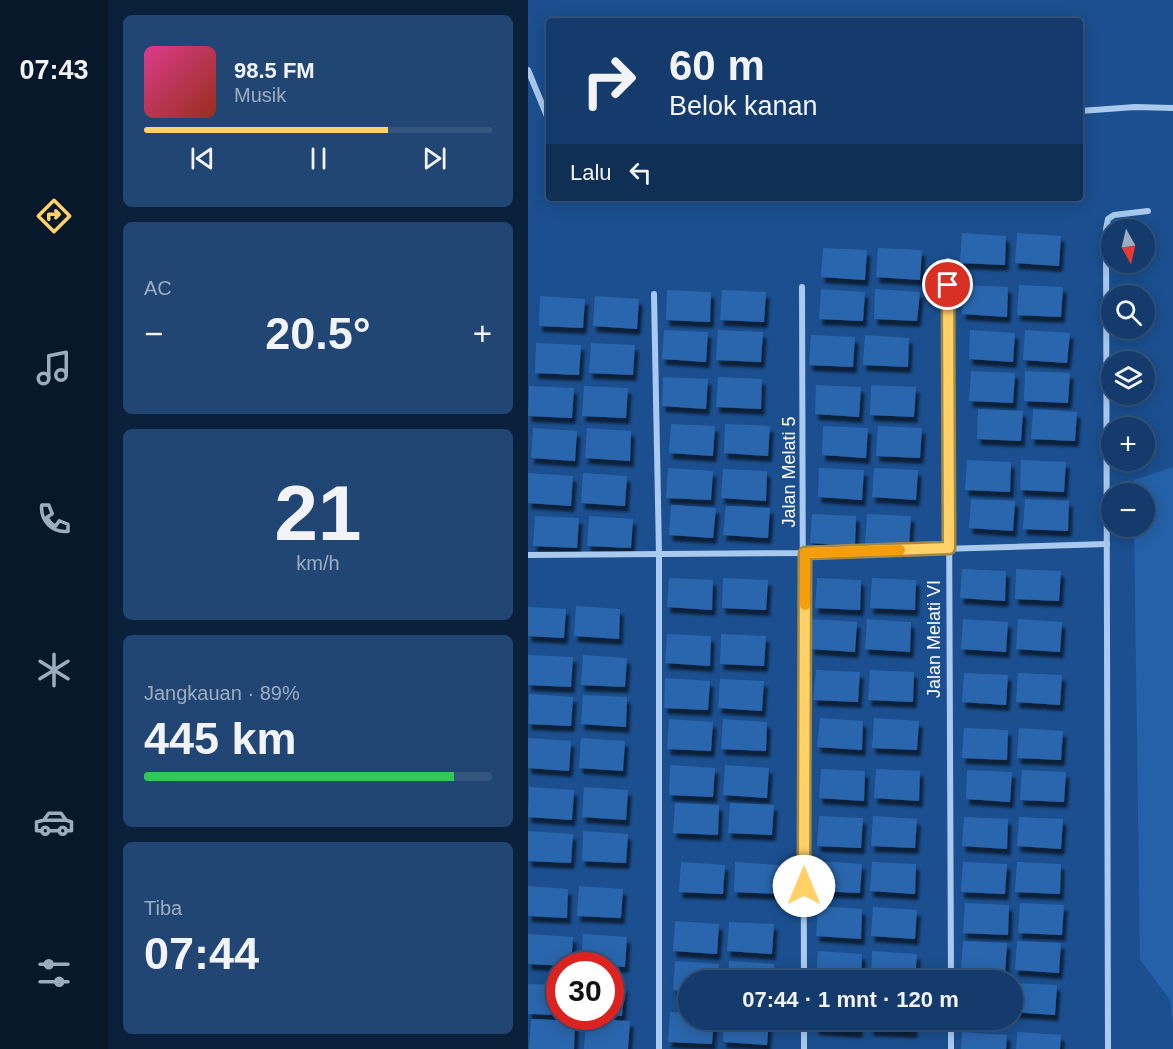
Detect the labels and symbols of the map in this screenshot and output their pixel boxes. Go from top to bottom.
north arrow [1101,219,1155,273]
pin [922,259,973,310]
street label: Jalan Melati 5 [779,416,799,528]
street label: Jalan Melati VI [924,580,944,698]
position arrow [772,854,836,918]
speed limit sign: 30 [546,952,624,1030]

